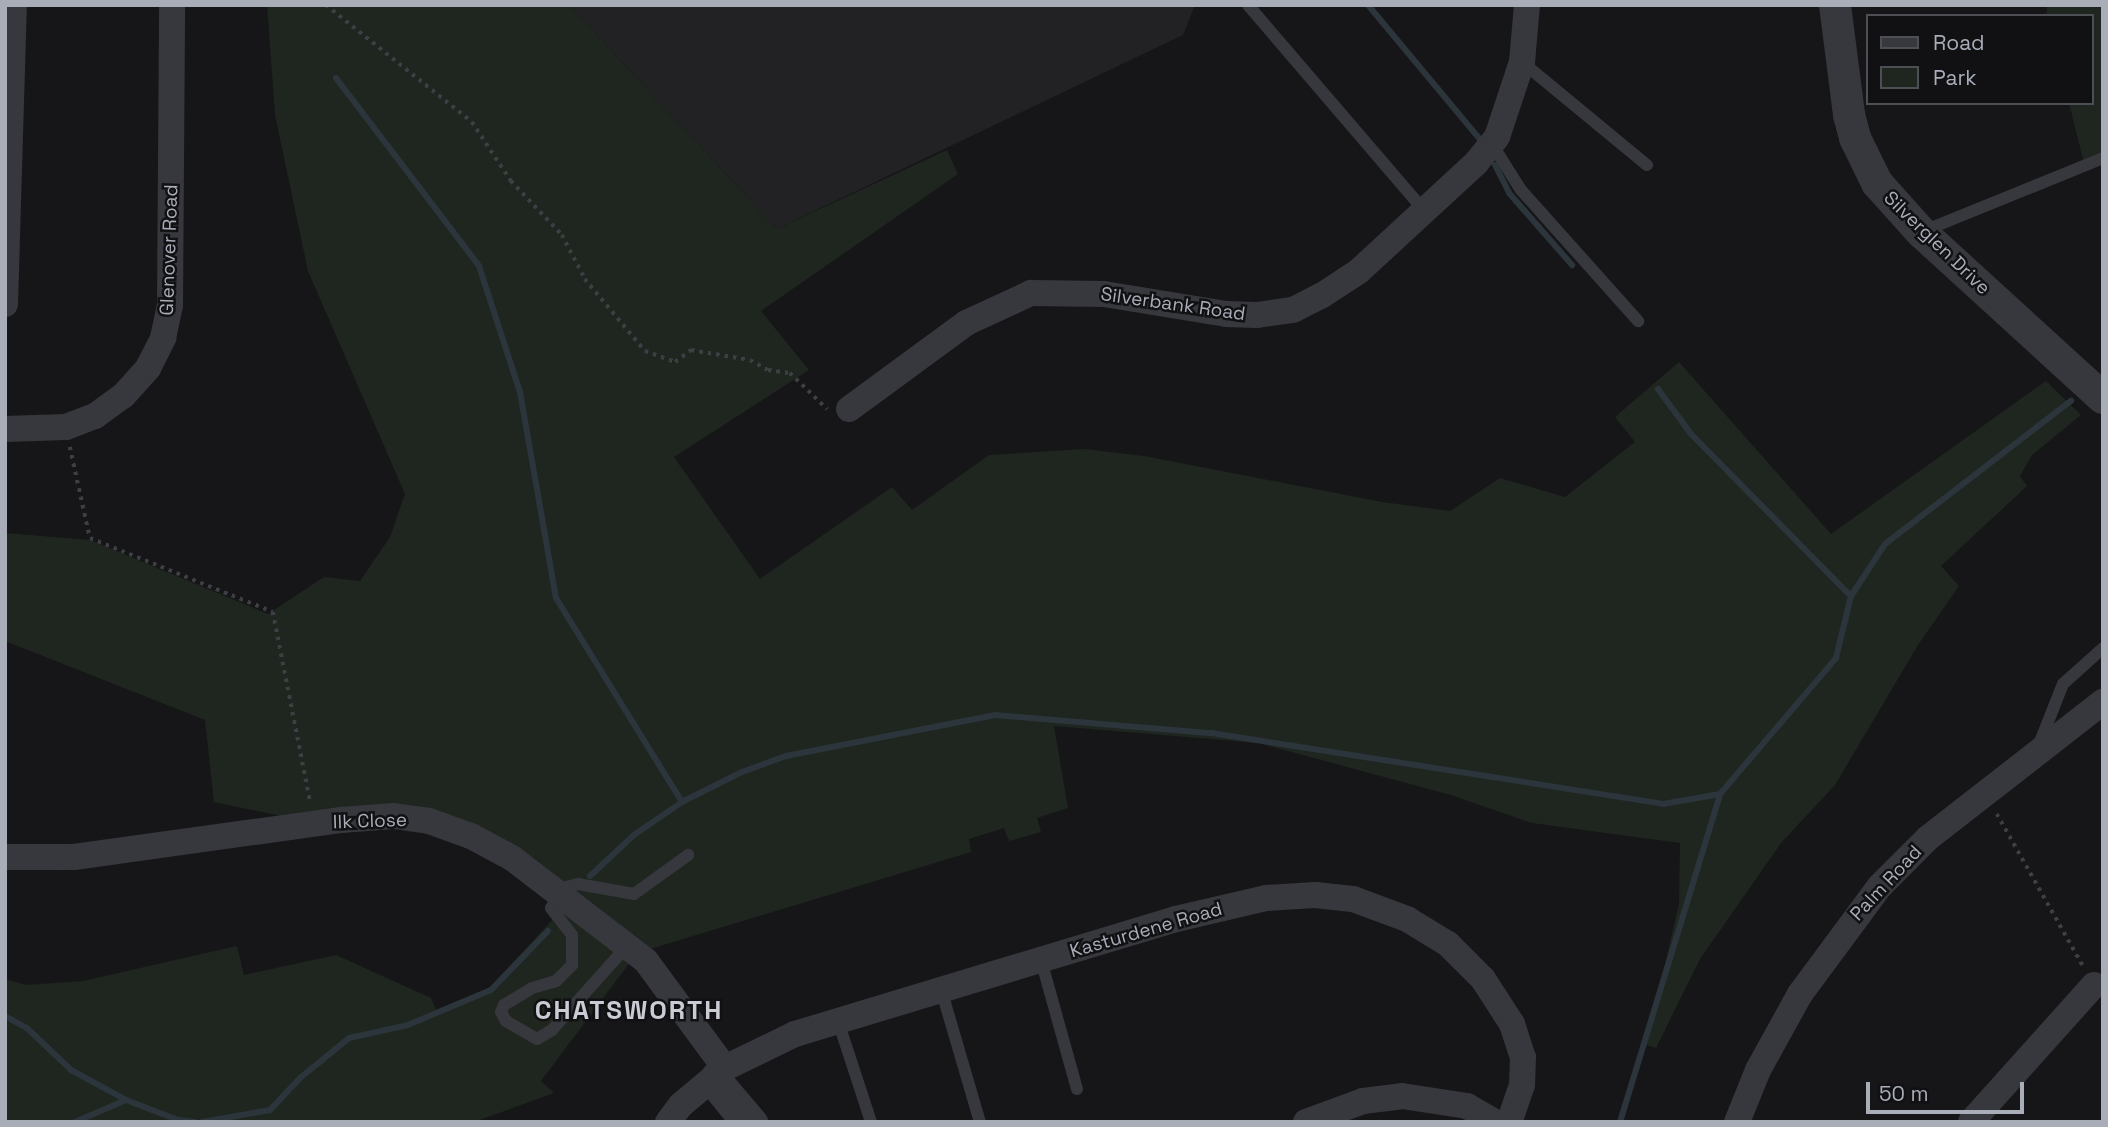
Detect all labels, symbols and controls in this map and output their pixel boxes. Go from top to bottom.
legend [1867,14,2094,105]
text: Road [1933,29,1985,56]
text: Park [1933,64,1977,91]
street label: Glenover Road [155,184,183,316]
street label: Silverglen Drive [1879,187,1995,299]
street label: Silverbank Road [1099,283,1247,325]
street label: Ilk Close [332,808,408,834]
street label: Palm Road [1845,841,1927,925]
street label: Kasturdene Road [1067,897,1225,963]
district label: CHATSWORTH [536,995,722,1027]
scale bar [1870,1068,2028,1112]
text: 50 m [1879,1080,1929,1107]

